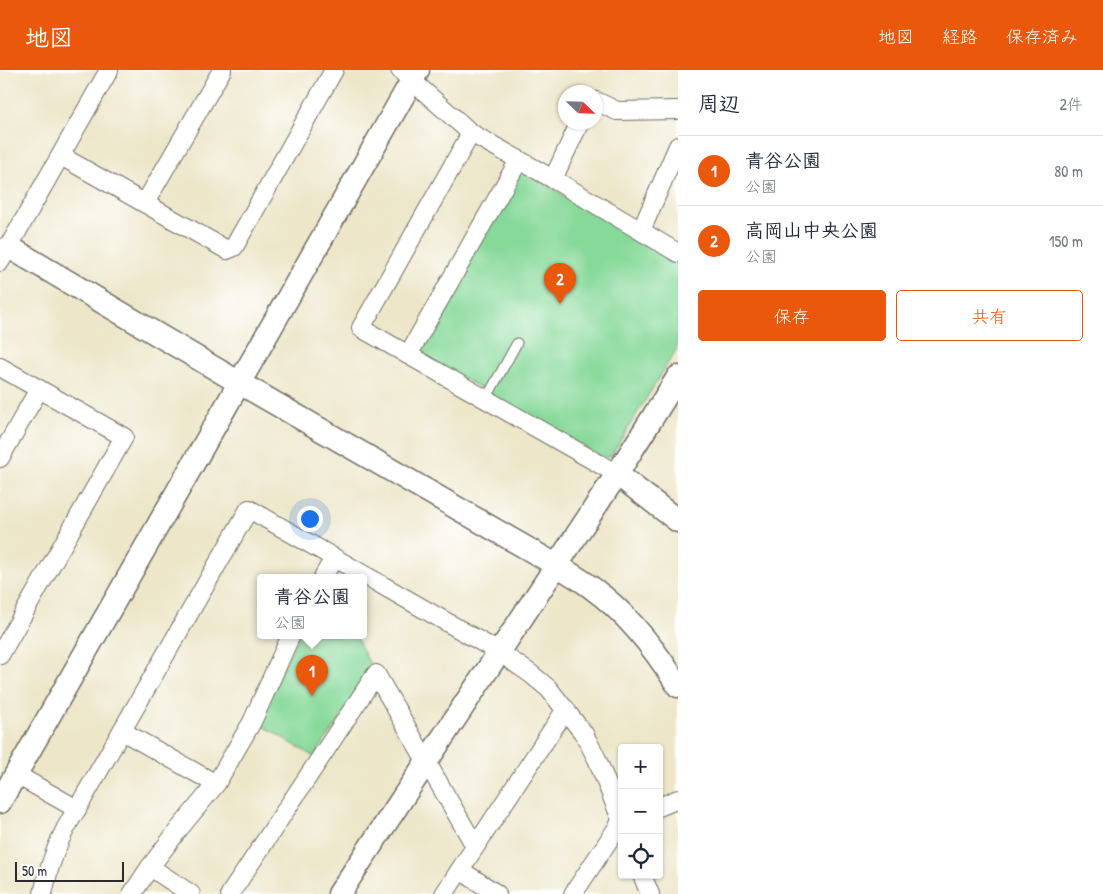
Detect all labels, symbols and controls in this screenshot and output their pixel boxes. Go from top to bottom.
text: 地図 [25,21,73,53]
text: 地図 [878,24,914,49]
text: 経路 [942,24,978,49]
text: 保存済み [1006,24,1078,49]
north arrow [558,85,603,130]
text: 周辺 [698,89,740,118]
text: 2件 [1060,93,1083,115]
text: 青谷公園 [745,147,821,173]
text: 1 [711,160,717,182]
text: 80 m [1054,160,1083,182]
text: 公園 [745,175,777,197]
text: 高岡山中央公園 [745,217,878,243]
text: 2 [710,230,718,252]
text: 150 m [1049,230,1083,252]
text: 公園 [745,245,777,267]
pin: 2 [544,263,576,304]
button: 保存 [698,290,886,341]
button: 共有 [896,290,1083,341]
your location [297,506,323,532]
popup [257,574,367,639]
text: 青谷公園 [274,583,350,609]
text: 公園 [274,611,306,633]
pin: 1 [296,655,328,696]
map controls [618,744,663,879]
button: + [618,744,663,789]
button: − [618,789,663,834]
button: locate [618,834,663,879]
scale bar [15,859,124,882]
text: 50 m [22,861,47,880]

